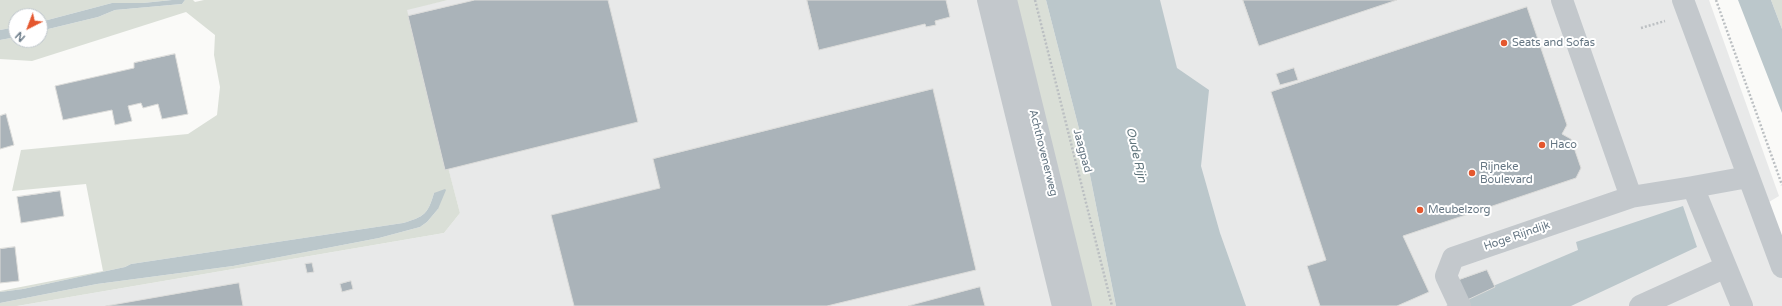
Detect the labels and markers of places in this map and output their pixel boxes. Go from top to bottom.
place label: Seats and Sofas [1512,36,1595,50]
marker: Seats and Sofas [1499,38,1509,48]
place label: Haco [1550,138,1577,152]
marker: Haco [1537,140,1547,150]
place label: Rijneke Boulevard [1480,160,1533,186]
marker: Rijneke Boulevard [1467,168,1477,178]
place label: Meubelzorg [1428,203,1490,217]
marker: Meubelzorg [1415,205,1425,215]

